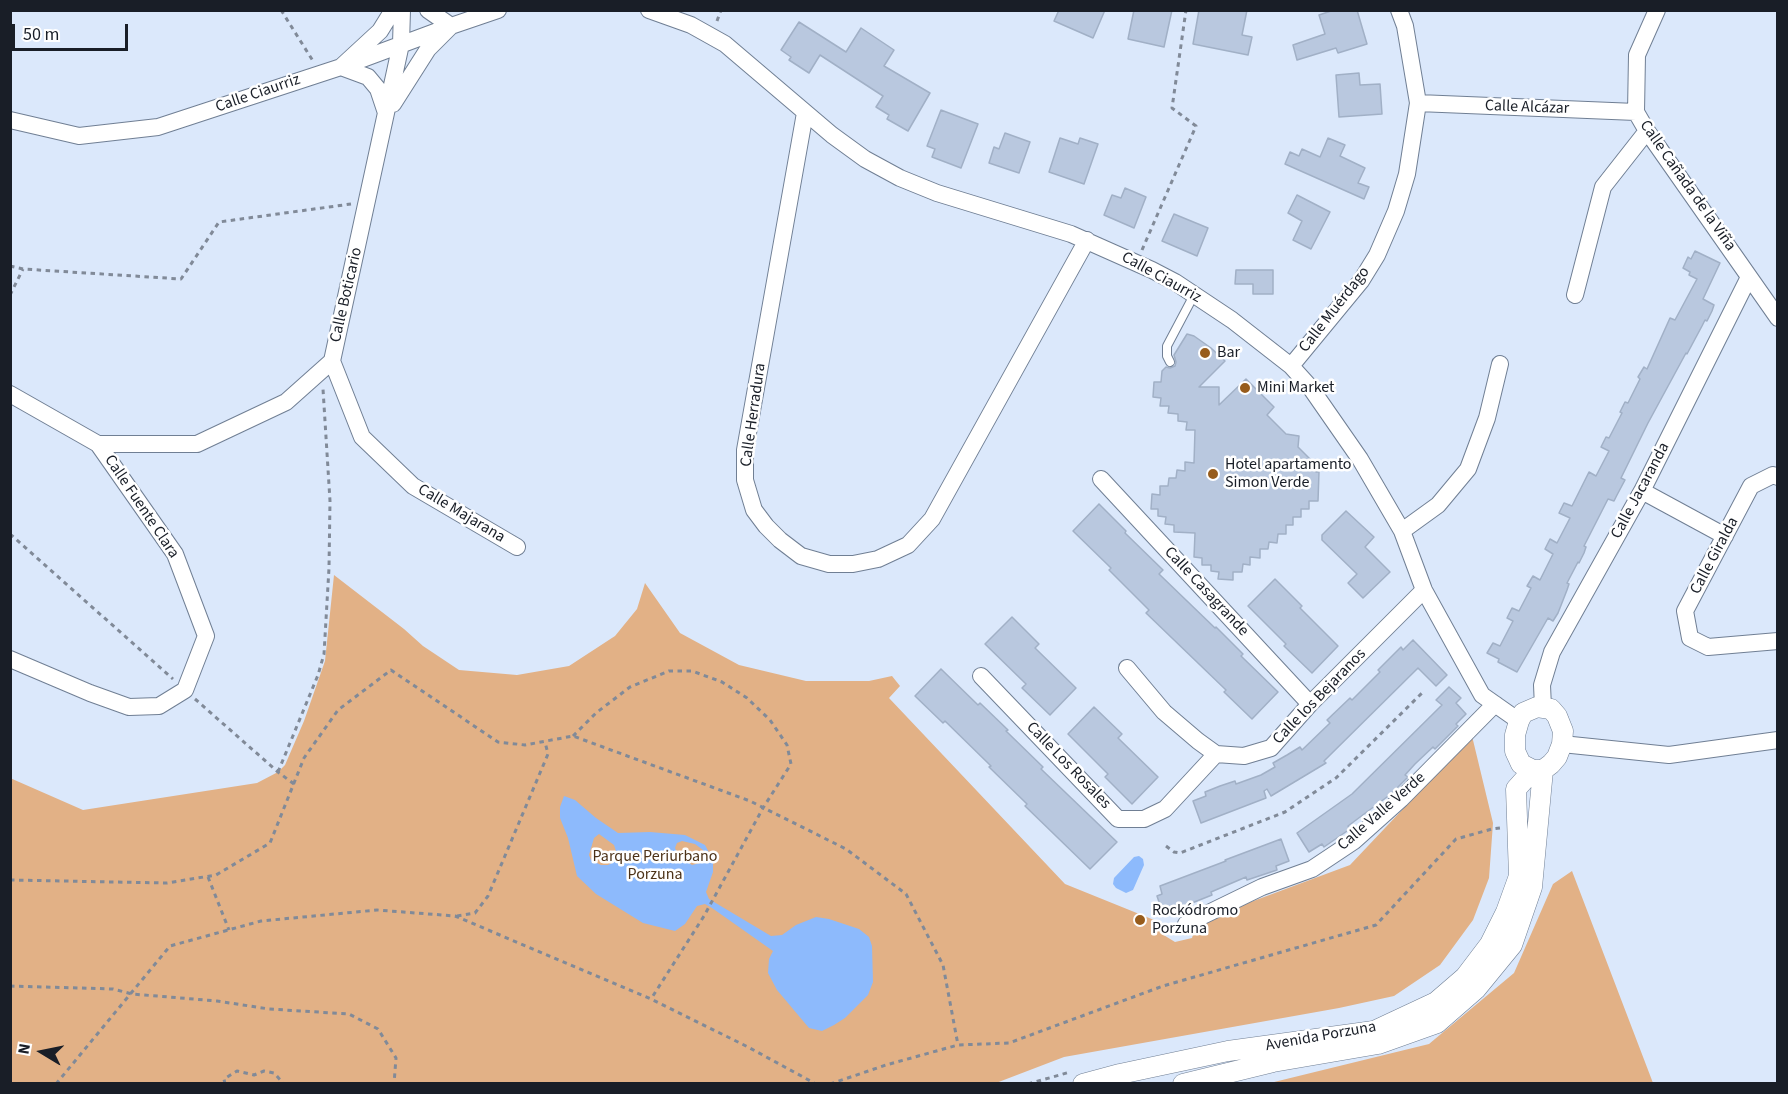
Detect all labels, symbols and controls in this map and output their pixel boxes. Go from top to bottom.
scale bar [15,12,130,50]
text: 50 m [23,22,59,47]
street label: Calle Ciaurriz [213,71,303,117]
street label: Calle Alcázar [1484,97,1570,119]
street label: Calle Cañada de la Viña [1635,117,1739,255]
street label: Calle Boticario [327,246,367,344]
street label: Calle Ciaurriz [1118,248,1204,308]
street label: Calle Muérdago [1296,263,1374,357]
place label: Bar [1217,343,1240,363]
marker: Bar [1198,346,1212,360]
street label: Calle Herradura [737,362,771,468]
place label: Mini Market [1257,378,1335,398]
marker: Mini Market [1238,381,1252,395]
street label: Calle Jacaranda [1608,440,1674,542]
street label: Calle Fuente Clara [99,452,183,562]
place label: Hotel apartamento Simon Verde [1225,455,1352,493]
marker: Hotel apartamento Simon Verde [1206,467,1220,481]
street label: Calle Majarana [414,480,508,548]
street label: Calle Giralda [1687,514,1743,598]
street label: Calle Casagrande [1160,543,1252,641]
street label: Calle los Bejaranos [1269,645,1371,749]
street label: Calle Los Rosales [1022,718,1114,814]
street label: Calle Valle Verde [1334,769,1430,855]
park label: Parque Periurbano Porzuna [592,847,718,885]
place label: Rockódromo Porzuna [1152,901,1238,939]
marker: Rockódromo Porzuna [1133,913,1147,927]
street label: Avenida Porzuna [1264,1018,1378,1056]
north arrow [12,1022,72,1082]
text: N [13,1042,36,1056]

